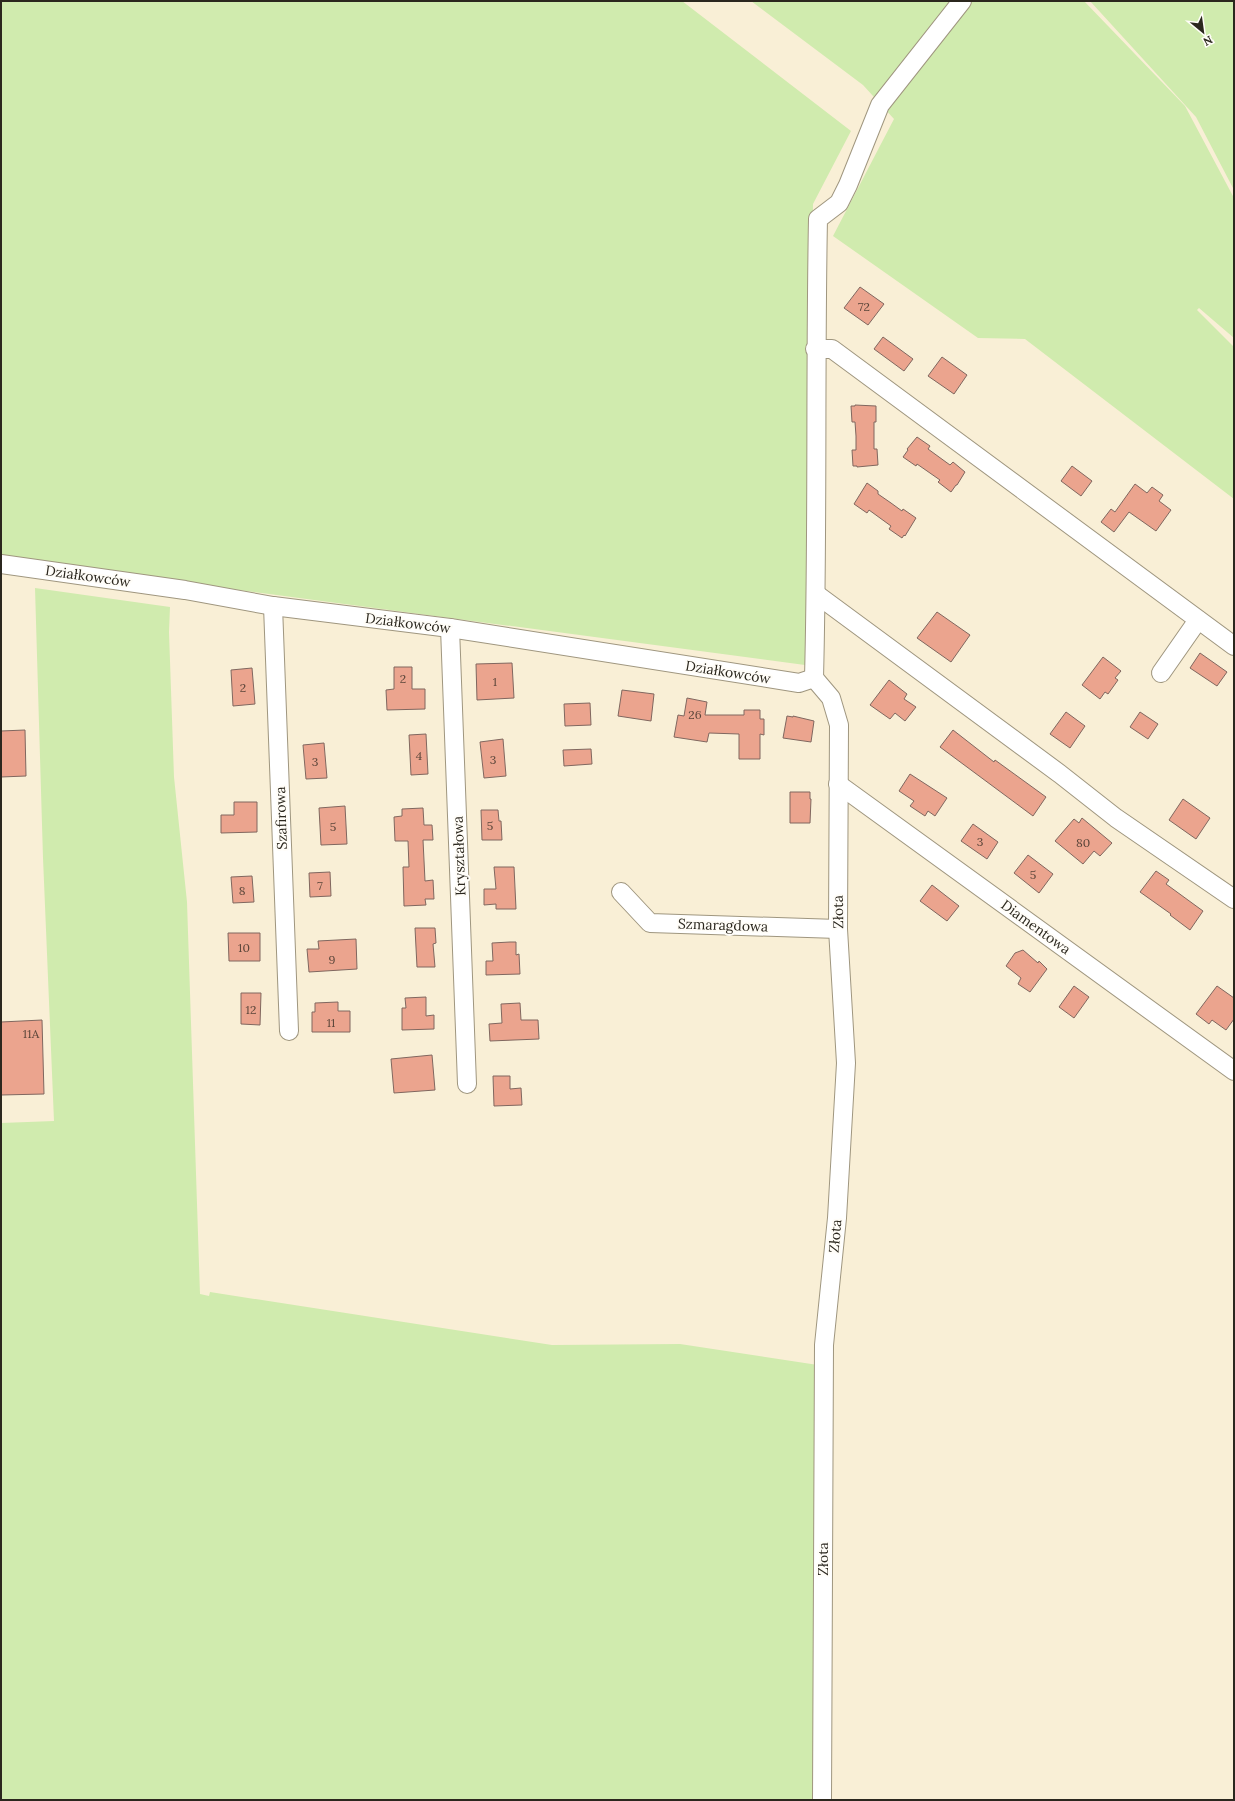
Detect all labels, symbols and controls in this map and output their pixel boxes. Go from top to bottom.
north arrow [1183,12,1223,52]
text: N [1200,33,1215,49]
house number: 72 [858,299,870,314]
street label: Działkowców [44,561,133,591]
street label: Działkowców [364,609,453,637]
street label: Działkowców [684,656,773,688]
house number: 2 [400,671,406,686]
house number: 1 [493,674,497,689]
house number: 2 [240,680,246,695]
house number: 26 [688,707,702,722]
house number: 4 [416,748,423,763]
house number: 3 [490,752,497,767]
house number: 3 [312,754,319,769]
street label: Szafirowa [271,786,291,850]
street label: Kryształowa [449,816,469,896]
house number: 5 [487,818,493,833]
house number: 5 [330,819,336,834]
house number: 3 [977,834,984,849]
house number: 80 [1076,835,1090,850]
house number: 5 [1030,867,1036,882]
house number: 7 [317,878,323,893]
house number: 8 [239,883,246,898]
street label: Złota [829,895,847,929]
street label: Diamentowa [998,896,1074,958]
street label: Szmaragdowa [678,914,768,936]
house number: 10 [238,940,250,955]
house number: 9 [329,952,336,967]
house number: 12 [246,1002,256,1017]
house number: 11 [327,1015,335,1030]
house number: 11A [23,1026,40,1041]
street label: Złota [825,1218,845,1254]
street label: Złota [814,1542,832,1576]

